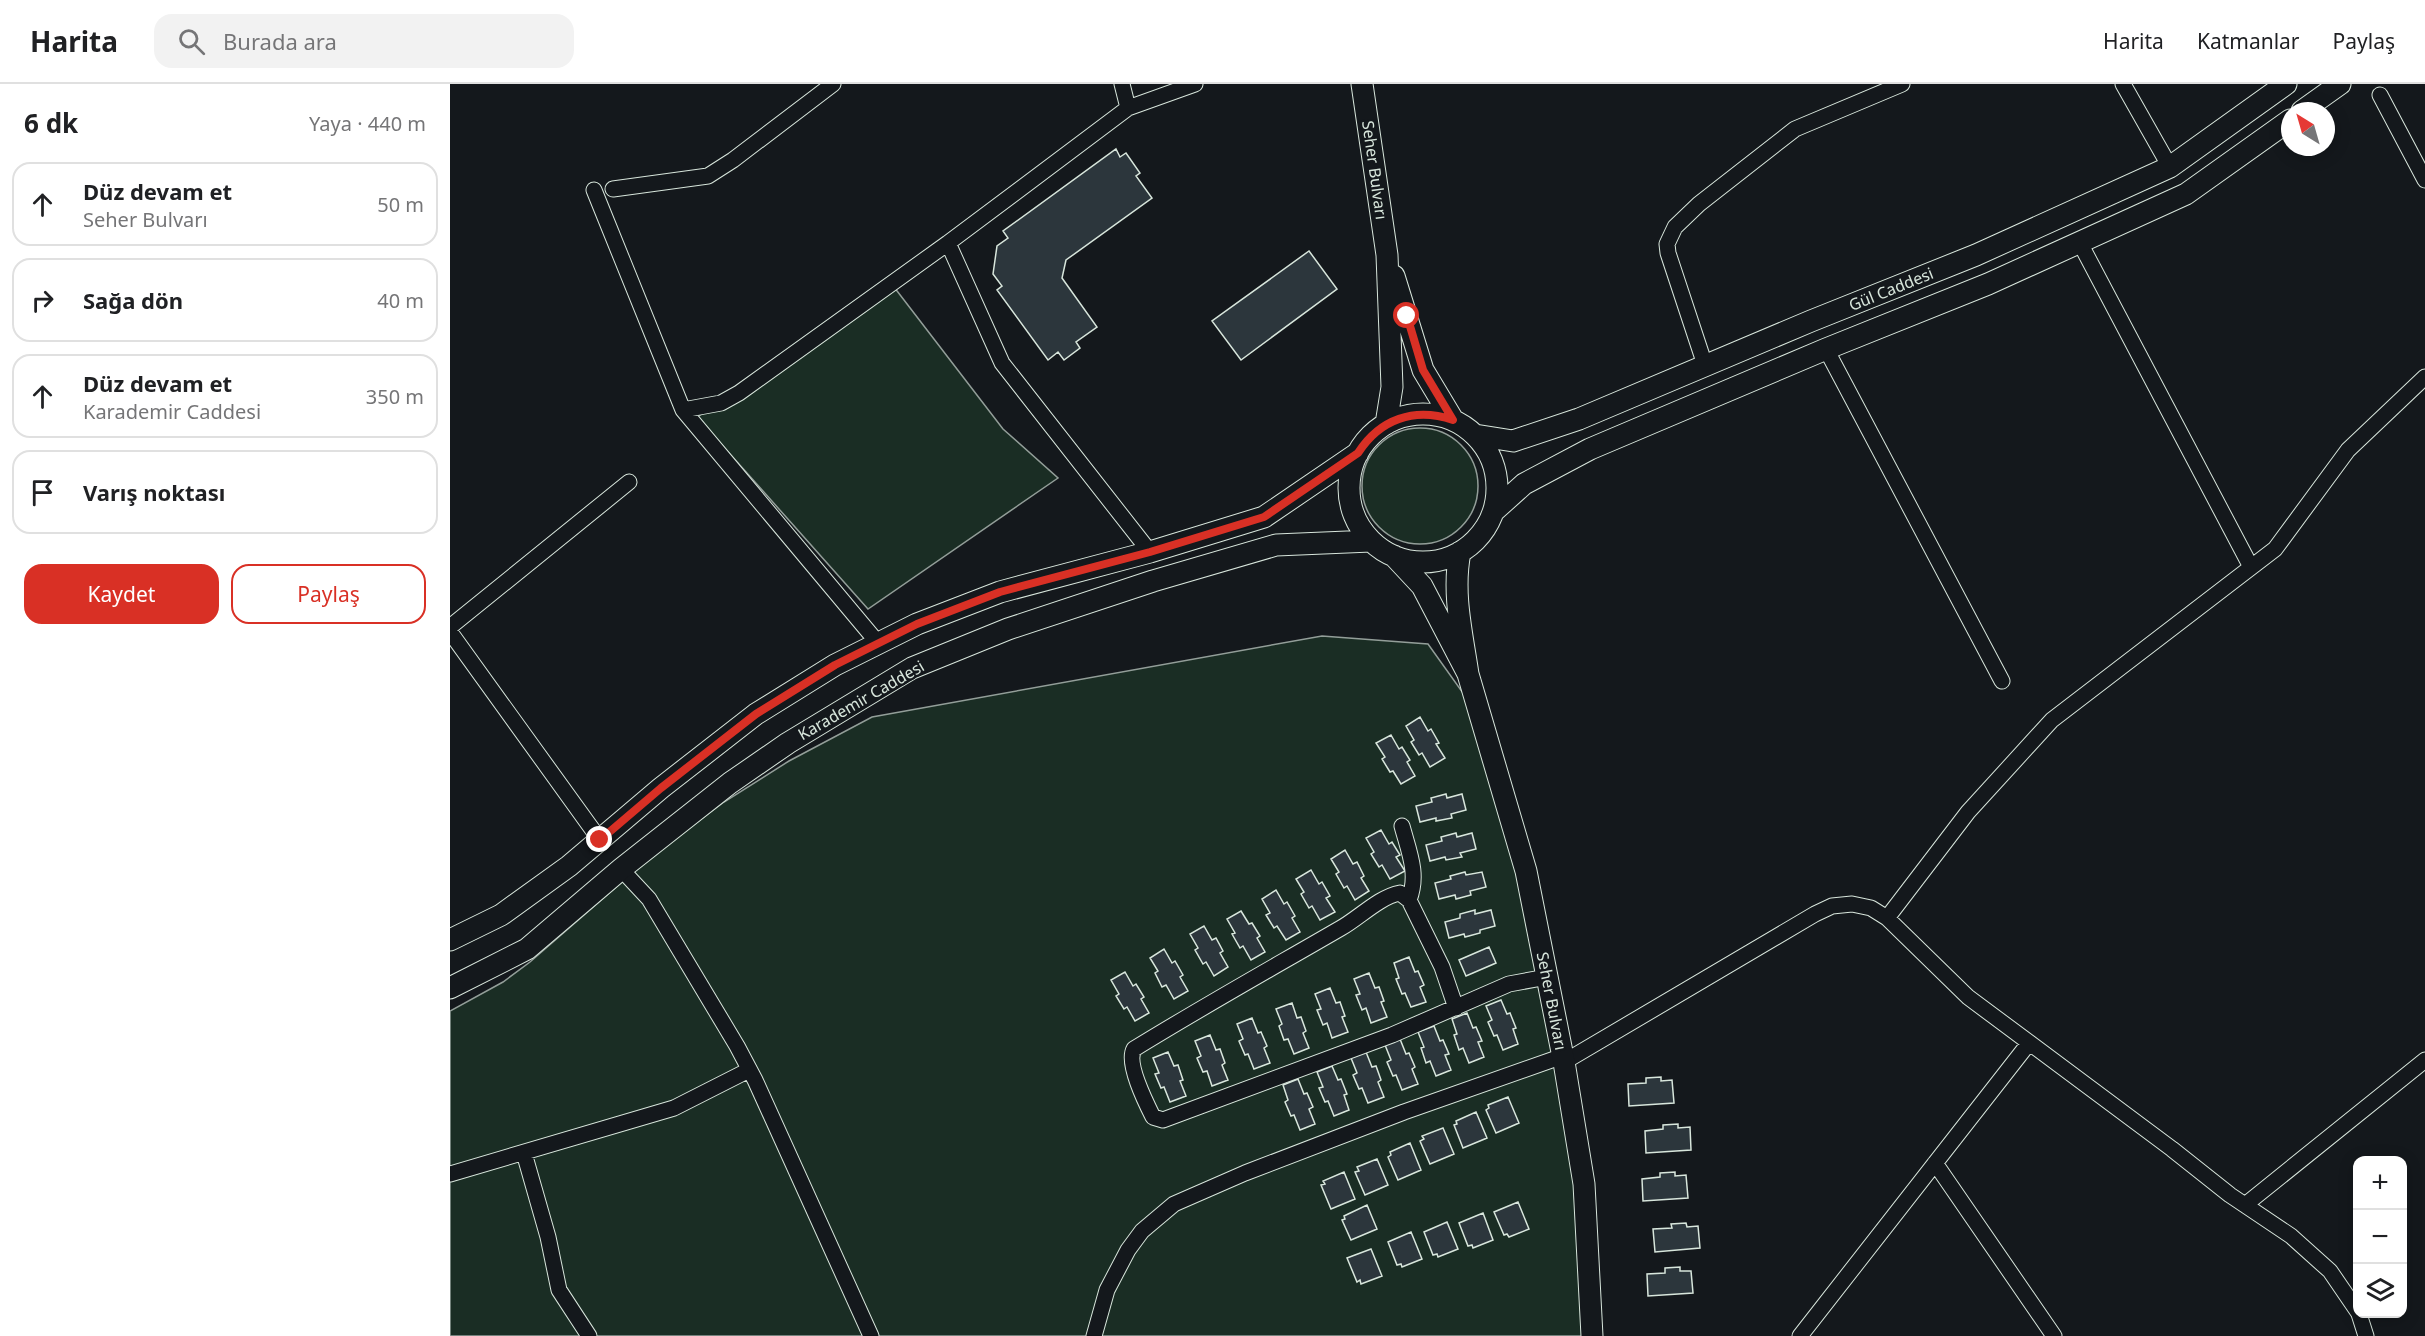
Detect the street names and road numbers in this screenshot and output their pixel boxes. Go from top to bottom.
street label: Seher Bulvarı [1357,119,1393,221]
street label: Gül Caddesi [1845,262,1937,316]
street label: Karademir Caddesi [794,655,928,745]
street label: Seher Bulvarı [1532,950,1572,1052]

